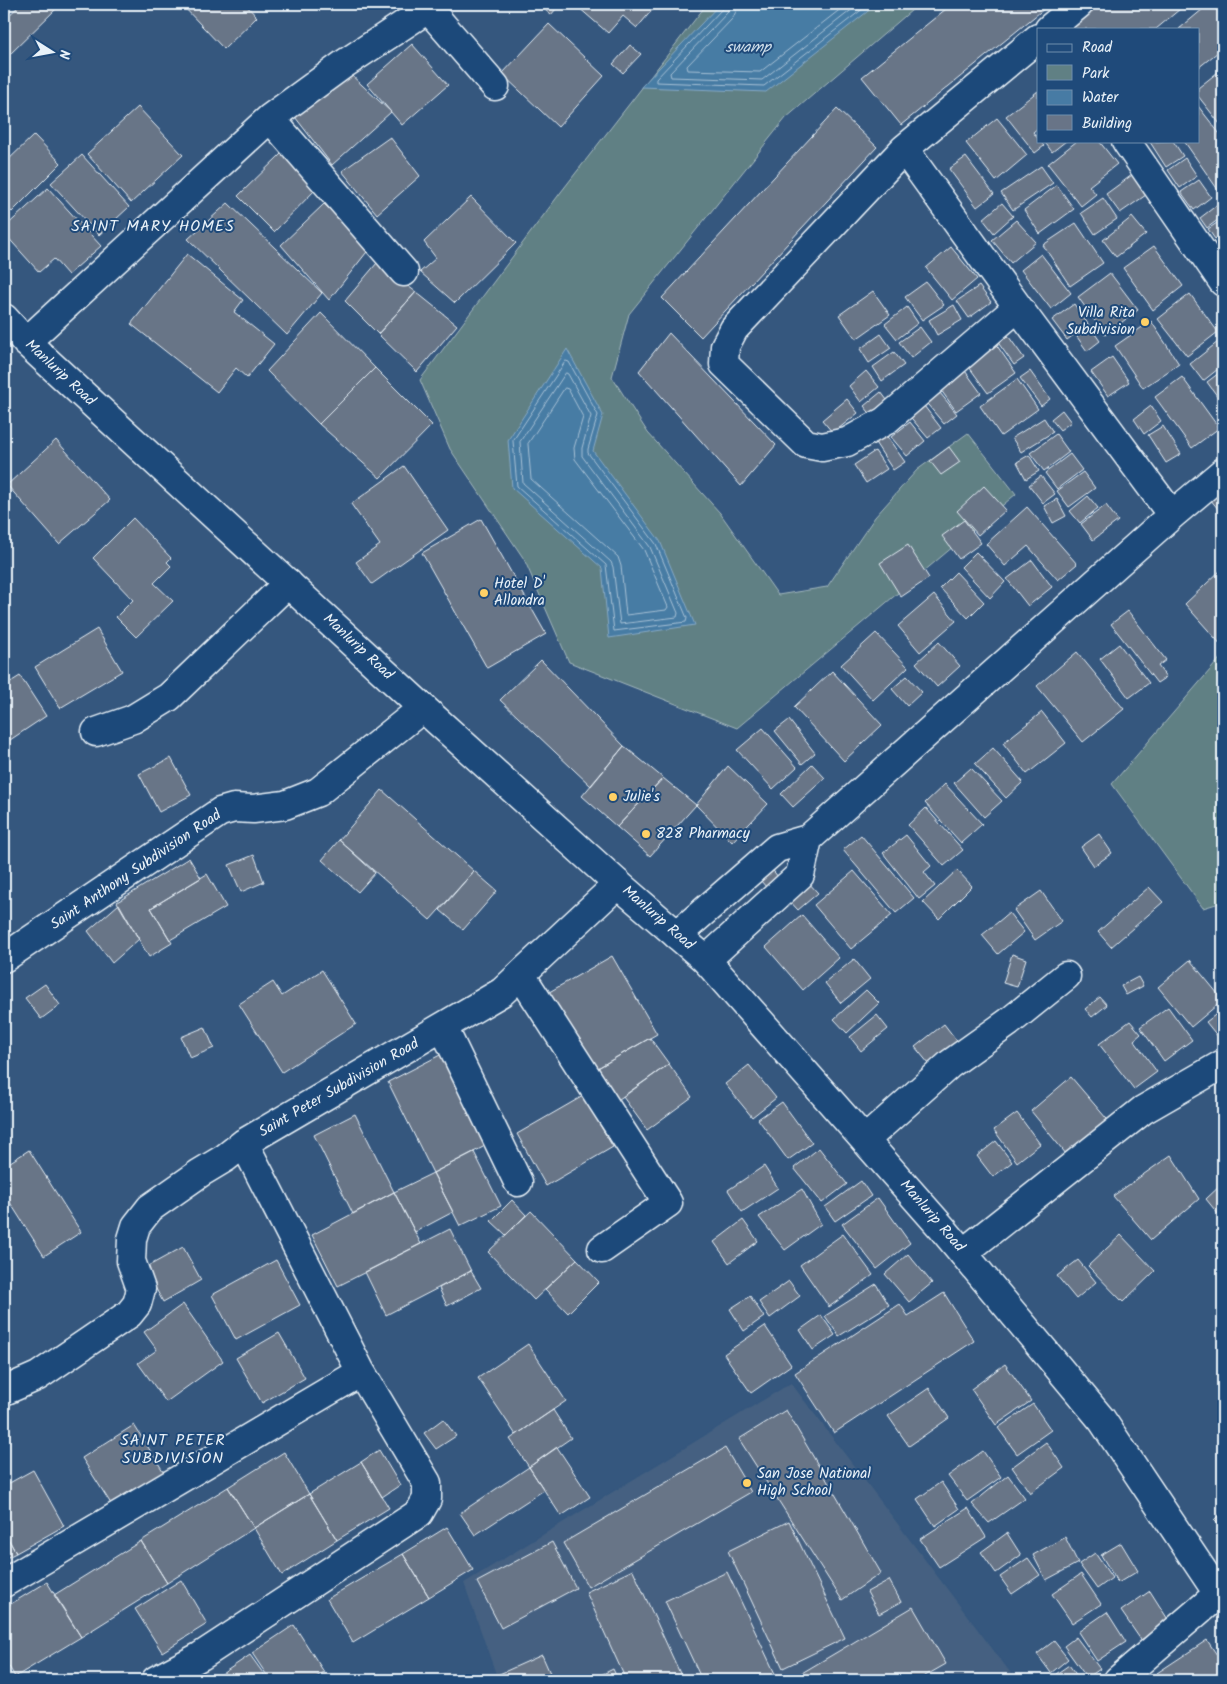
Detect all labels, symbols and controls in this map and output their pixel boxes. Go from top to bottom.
north arrow [28,28,78,78]
legend [1037,28,1200,142]
water label: swamp [725,35,773,60]
text: Road [1082,36,1113,60]
text: N [52,48,75,61]
text: Park [1082,62,1110,86]
text: Water [1082,86,1119,110]
text: Building [1082,112,1132,136]
district label: SAINT MARY HOMES [71,214,235,239]
place label: Villa Rita Subdivision [1066,301,1135,342]
marker: Villa Rita Subdivision [1139,316,1151,328]
street label: Manlurip Road [19,334,101,413]
place label: Hotel D' Allondra [494,572,546,613]
marker: Hotel D' Allondra [478,587,490,599]
street label: Manlurip Road [317,608,399,687]
place label: Julie's [623,785,660,809]
marker: Julie's [607,791,619,803]
street label: Saint Anthony Subdivision Road [46,803,227,936]
place label: 828 Pharmacy [656,822,751,846]
marker: 828 Pharmacy [640,828,652,840]
street label: Manlurip Road [616,880,700,957]
street label: Saint Peter Subdivision Road [254,1032,424,1144]
street label: Manlurip Road [894,1174,971,1258]
district label: SAINT PETER SUBDIVISION [120,1428,226,1471]
place label: San Jose National High School [757,1462,871,1503]
marker: San Jose National High School [741,1477,753,1489]

